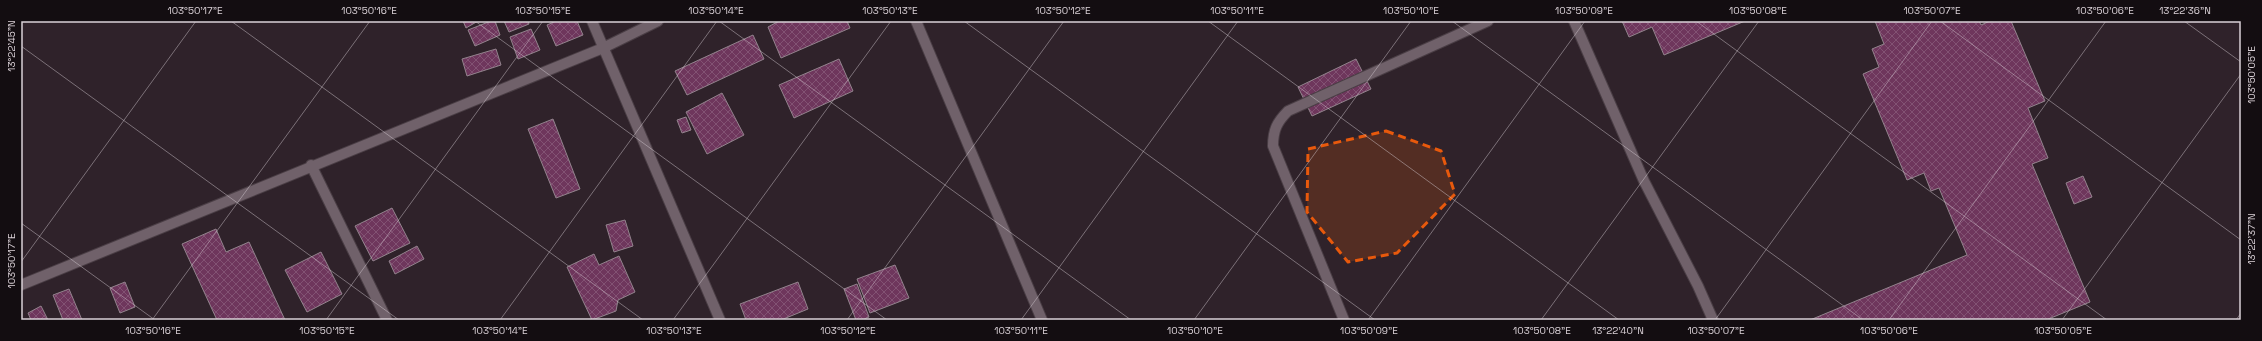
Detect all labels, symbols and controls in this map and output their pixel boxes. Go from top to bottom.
text: 103°50'17"E [167,4,223,17]
text: 103°50'16"E [341,4,397,17]
text: 103°50'15"E [515,4,571,17]
text: 103°50'14"E [688,4,744,17]
text: 103°50'13"E [862,4,918,17]
text: 103°50'12"E [1035,4,1091,17]
text: 103°50'11"E [1210,4,1264,17]
text: 103°50'10"E [1383,4,1439,17]
text: 103°50'09"E [1555,4,1613,17]
text: 103°50'08"E [1729,4,1787,17]
text: 103°50'07"E [1903,4,1961,17]
text: 103°50'06"E [2076,4,2134,17]
text: 13°22'36"N [2159,4,2211,17]
text: 13°22'45"N [5,20,18,72]
text: 103°50'05"E [2245,46,2258,104]
text: 13°22'37"N [2245,213,2258,265]
text: 103°50'17"E [5,233,18,289]
text: 103°50'16"E [125,324,181,337]
text: 103°50'15"E [299,324,355,337]
text: 103°50'14"E [472,324,528,337]
text: 103°50'13"E [646,324,702,337]
text: 103°50'12"E [820,324,876,337]
text: 103°50'11"E [994,324,1048,337]
text: 103°50'10"E [1167,324,1223,337]
text: 103°50'09"E [1340,324,1398,337]
text: 103°50'08"E [1513,324,1571,337]
text: 13°22'40"N [1592,324,1644,337]
text: 103°50'07"E [1687,324,1745,337]
text: 103°50'06"E [1860,324,1918,337]
text: 103°50'05"E [2034,324,2092,337]

